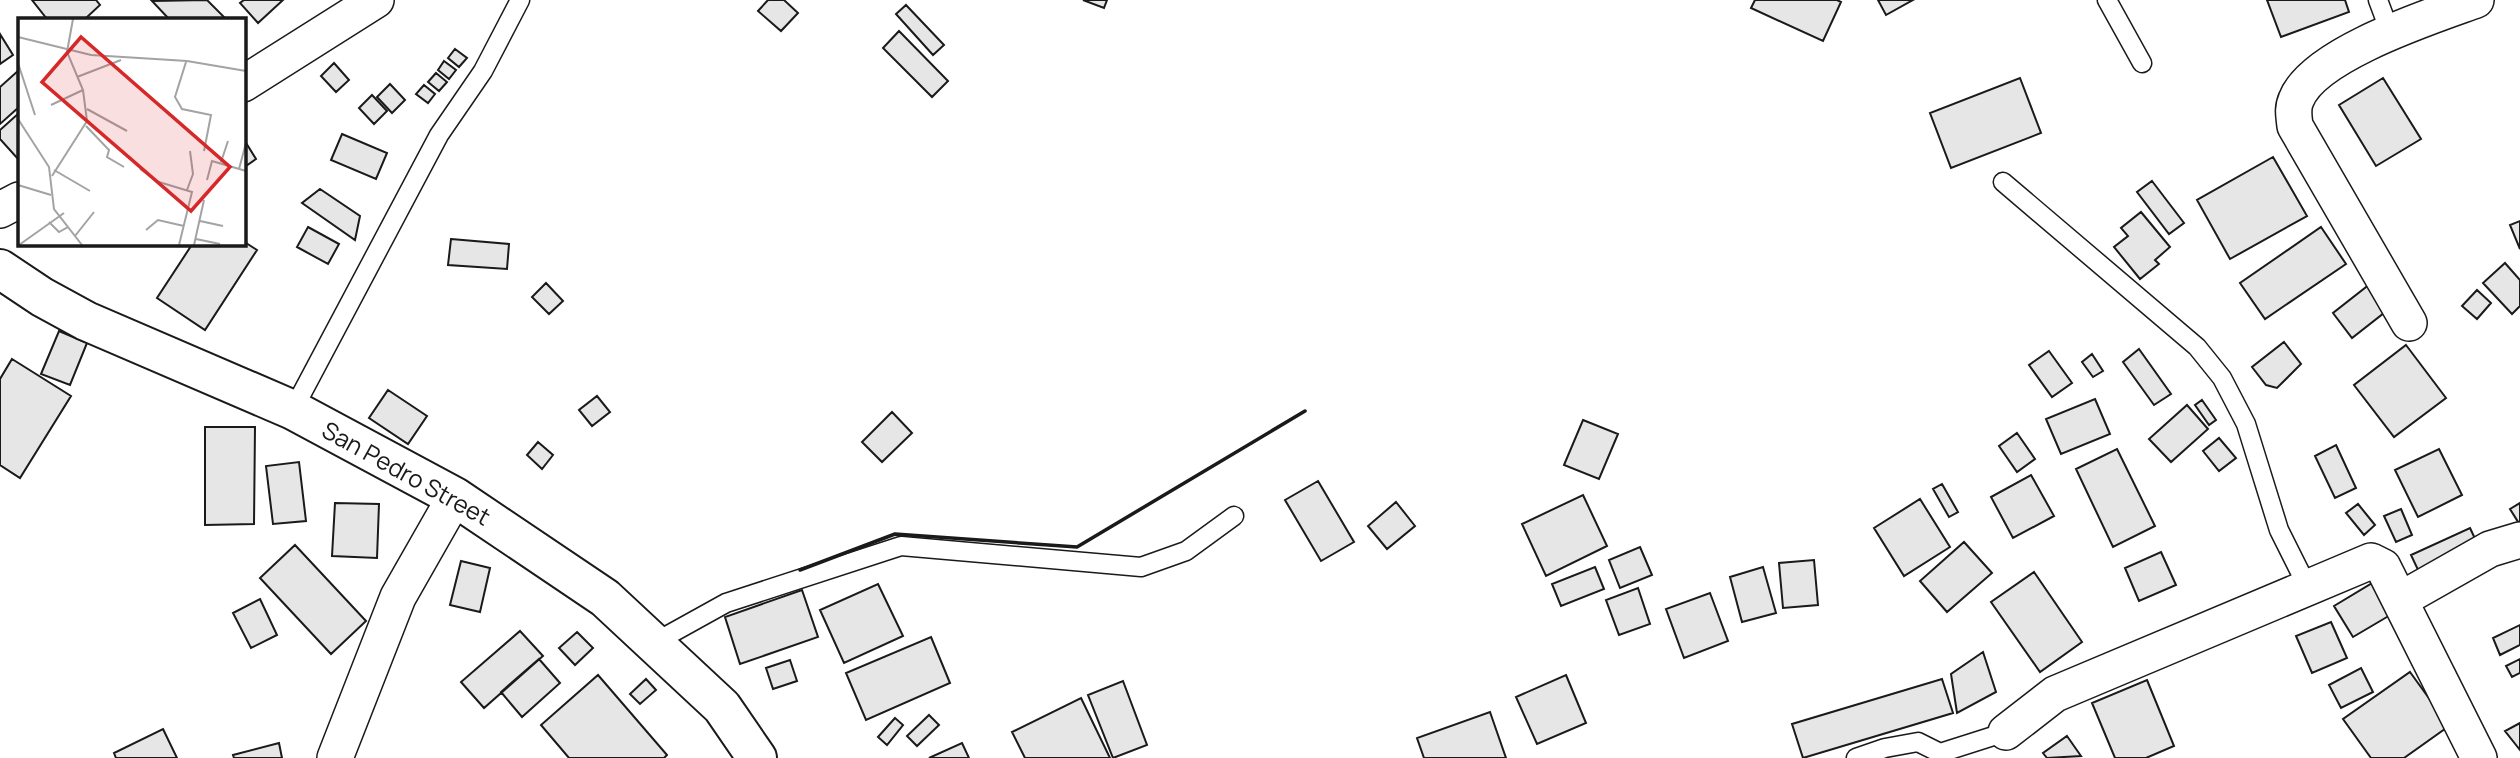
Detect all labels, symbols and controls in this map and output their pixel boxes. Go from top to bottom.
inset map [18,18,245,245]
street label: San Pedro Street [317,413,497,533]

